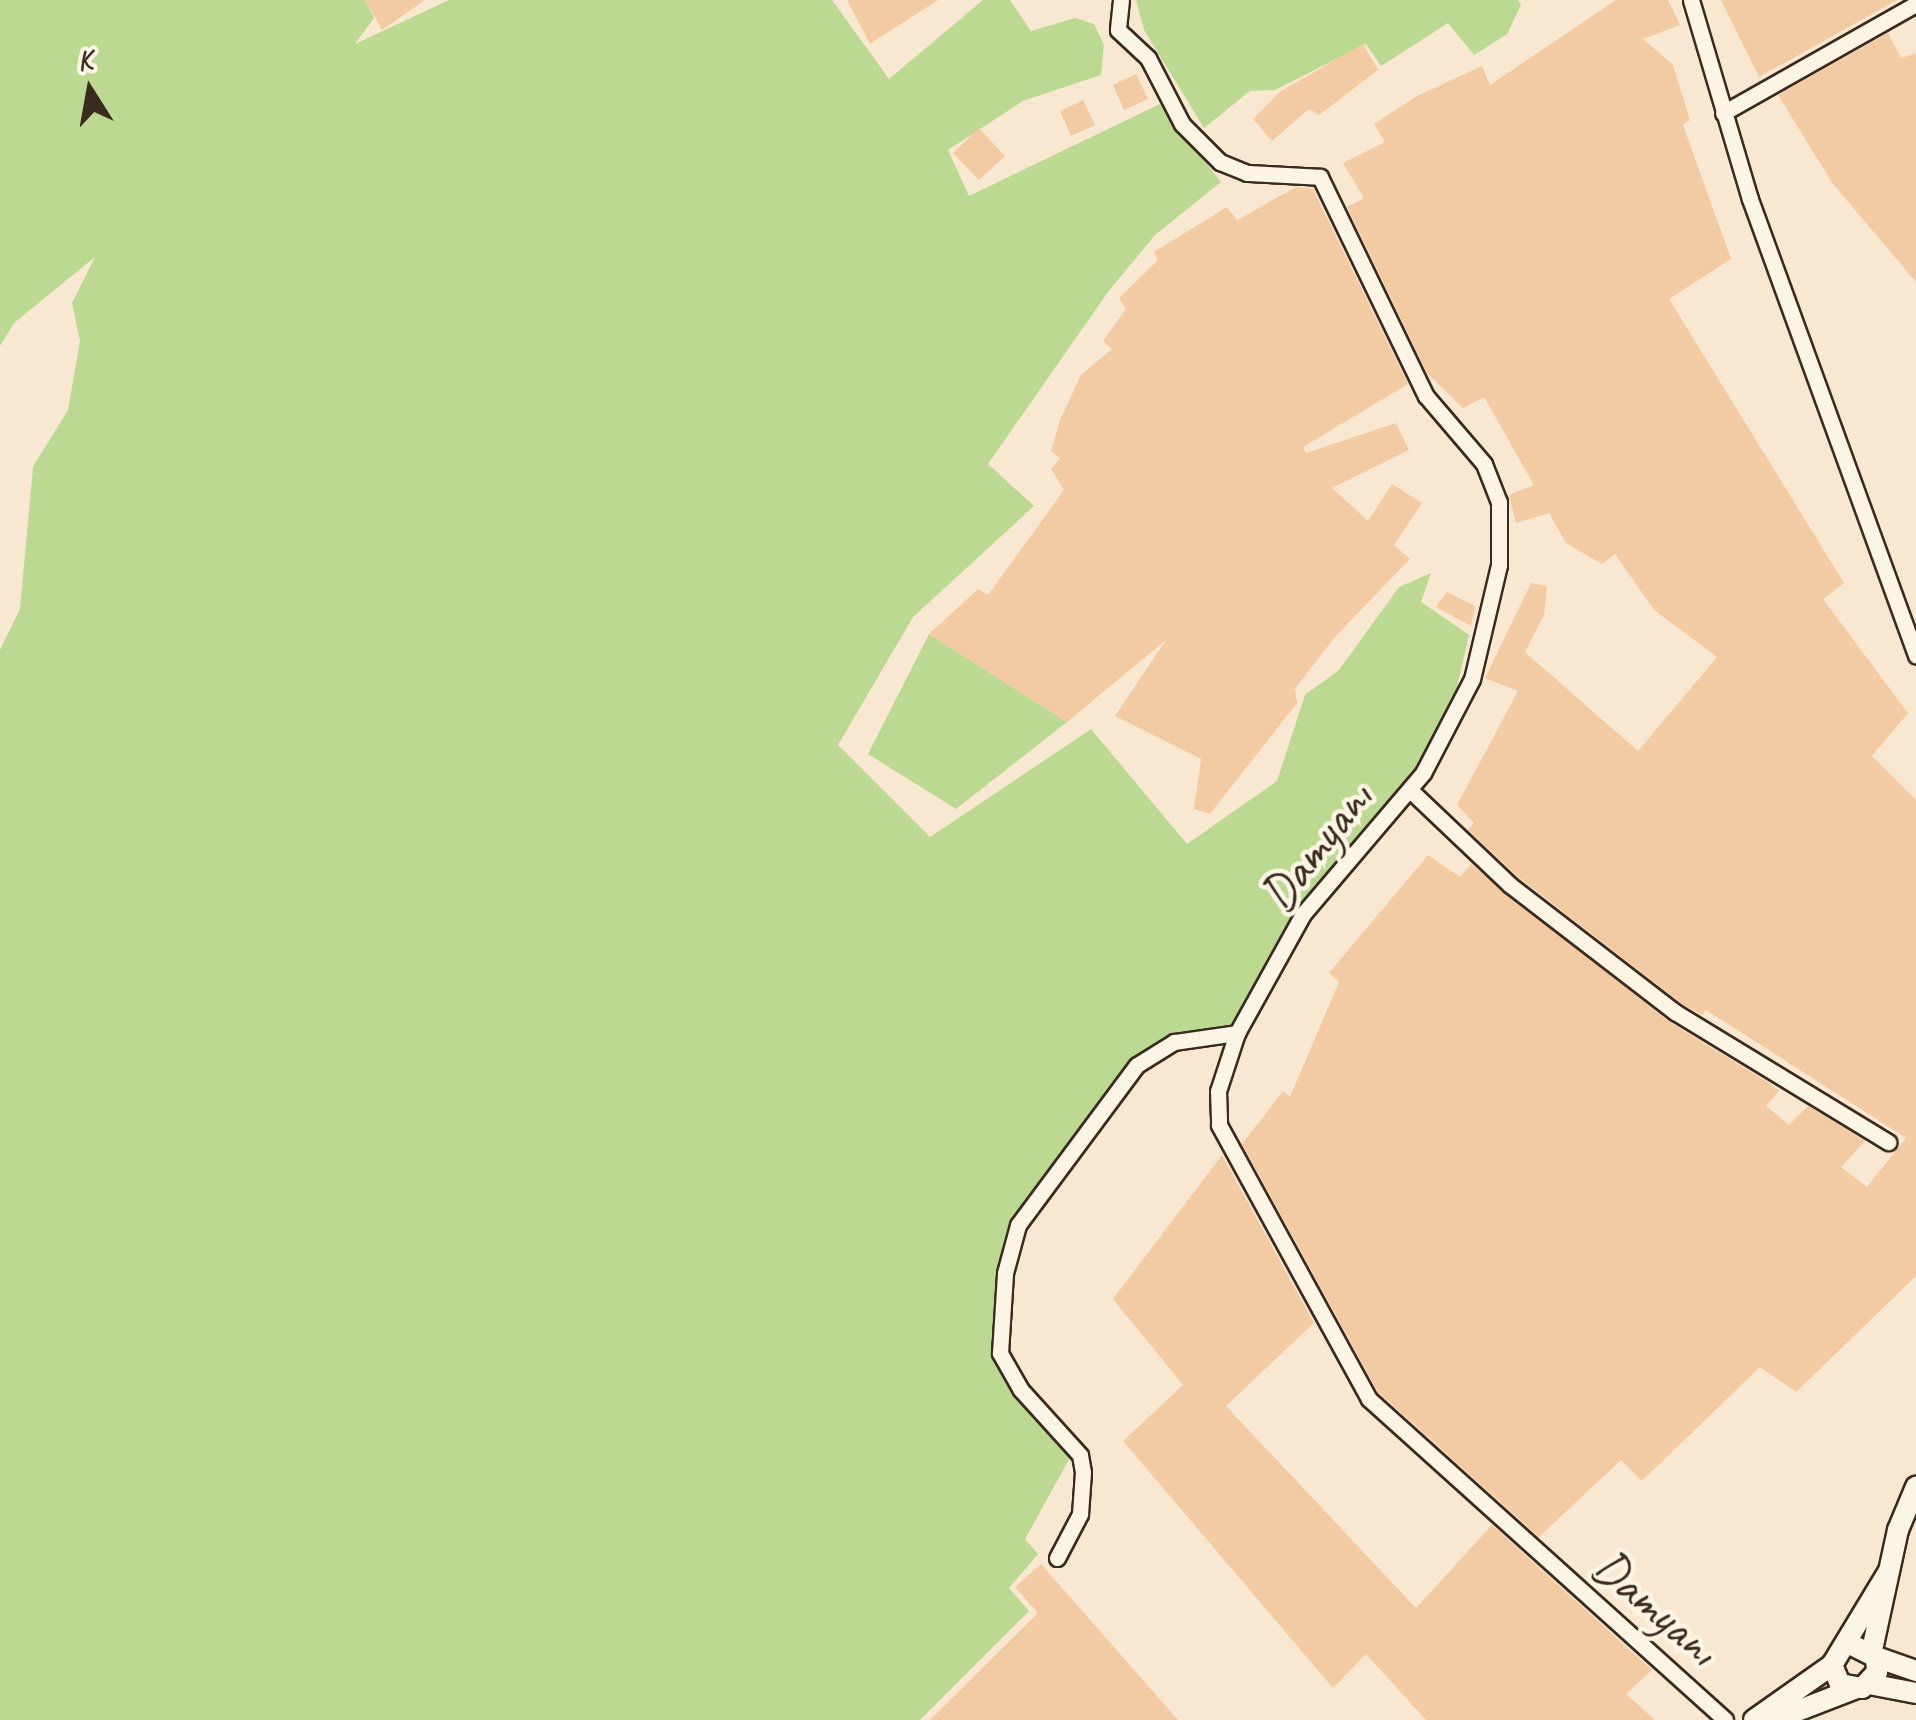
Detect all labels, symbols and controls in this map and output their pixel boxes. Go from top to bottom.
north arrow [40,40,140,140]
text: K [74,42,94,79]
street label: Damyanı [1247,769,1385,923]
street label: Damyanı [1581,1536,1731,1678]

